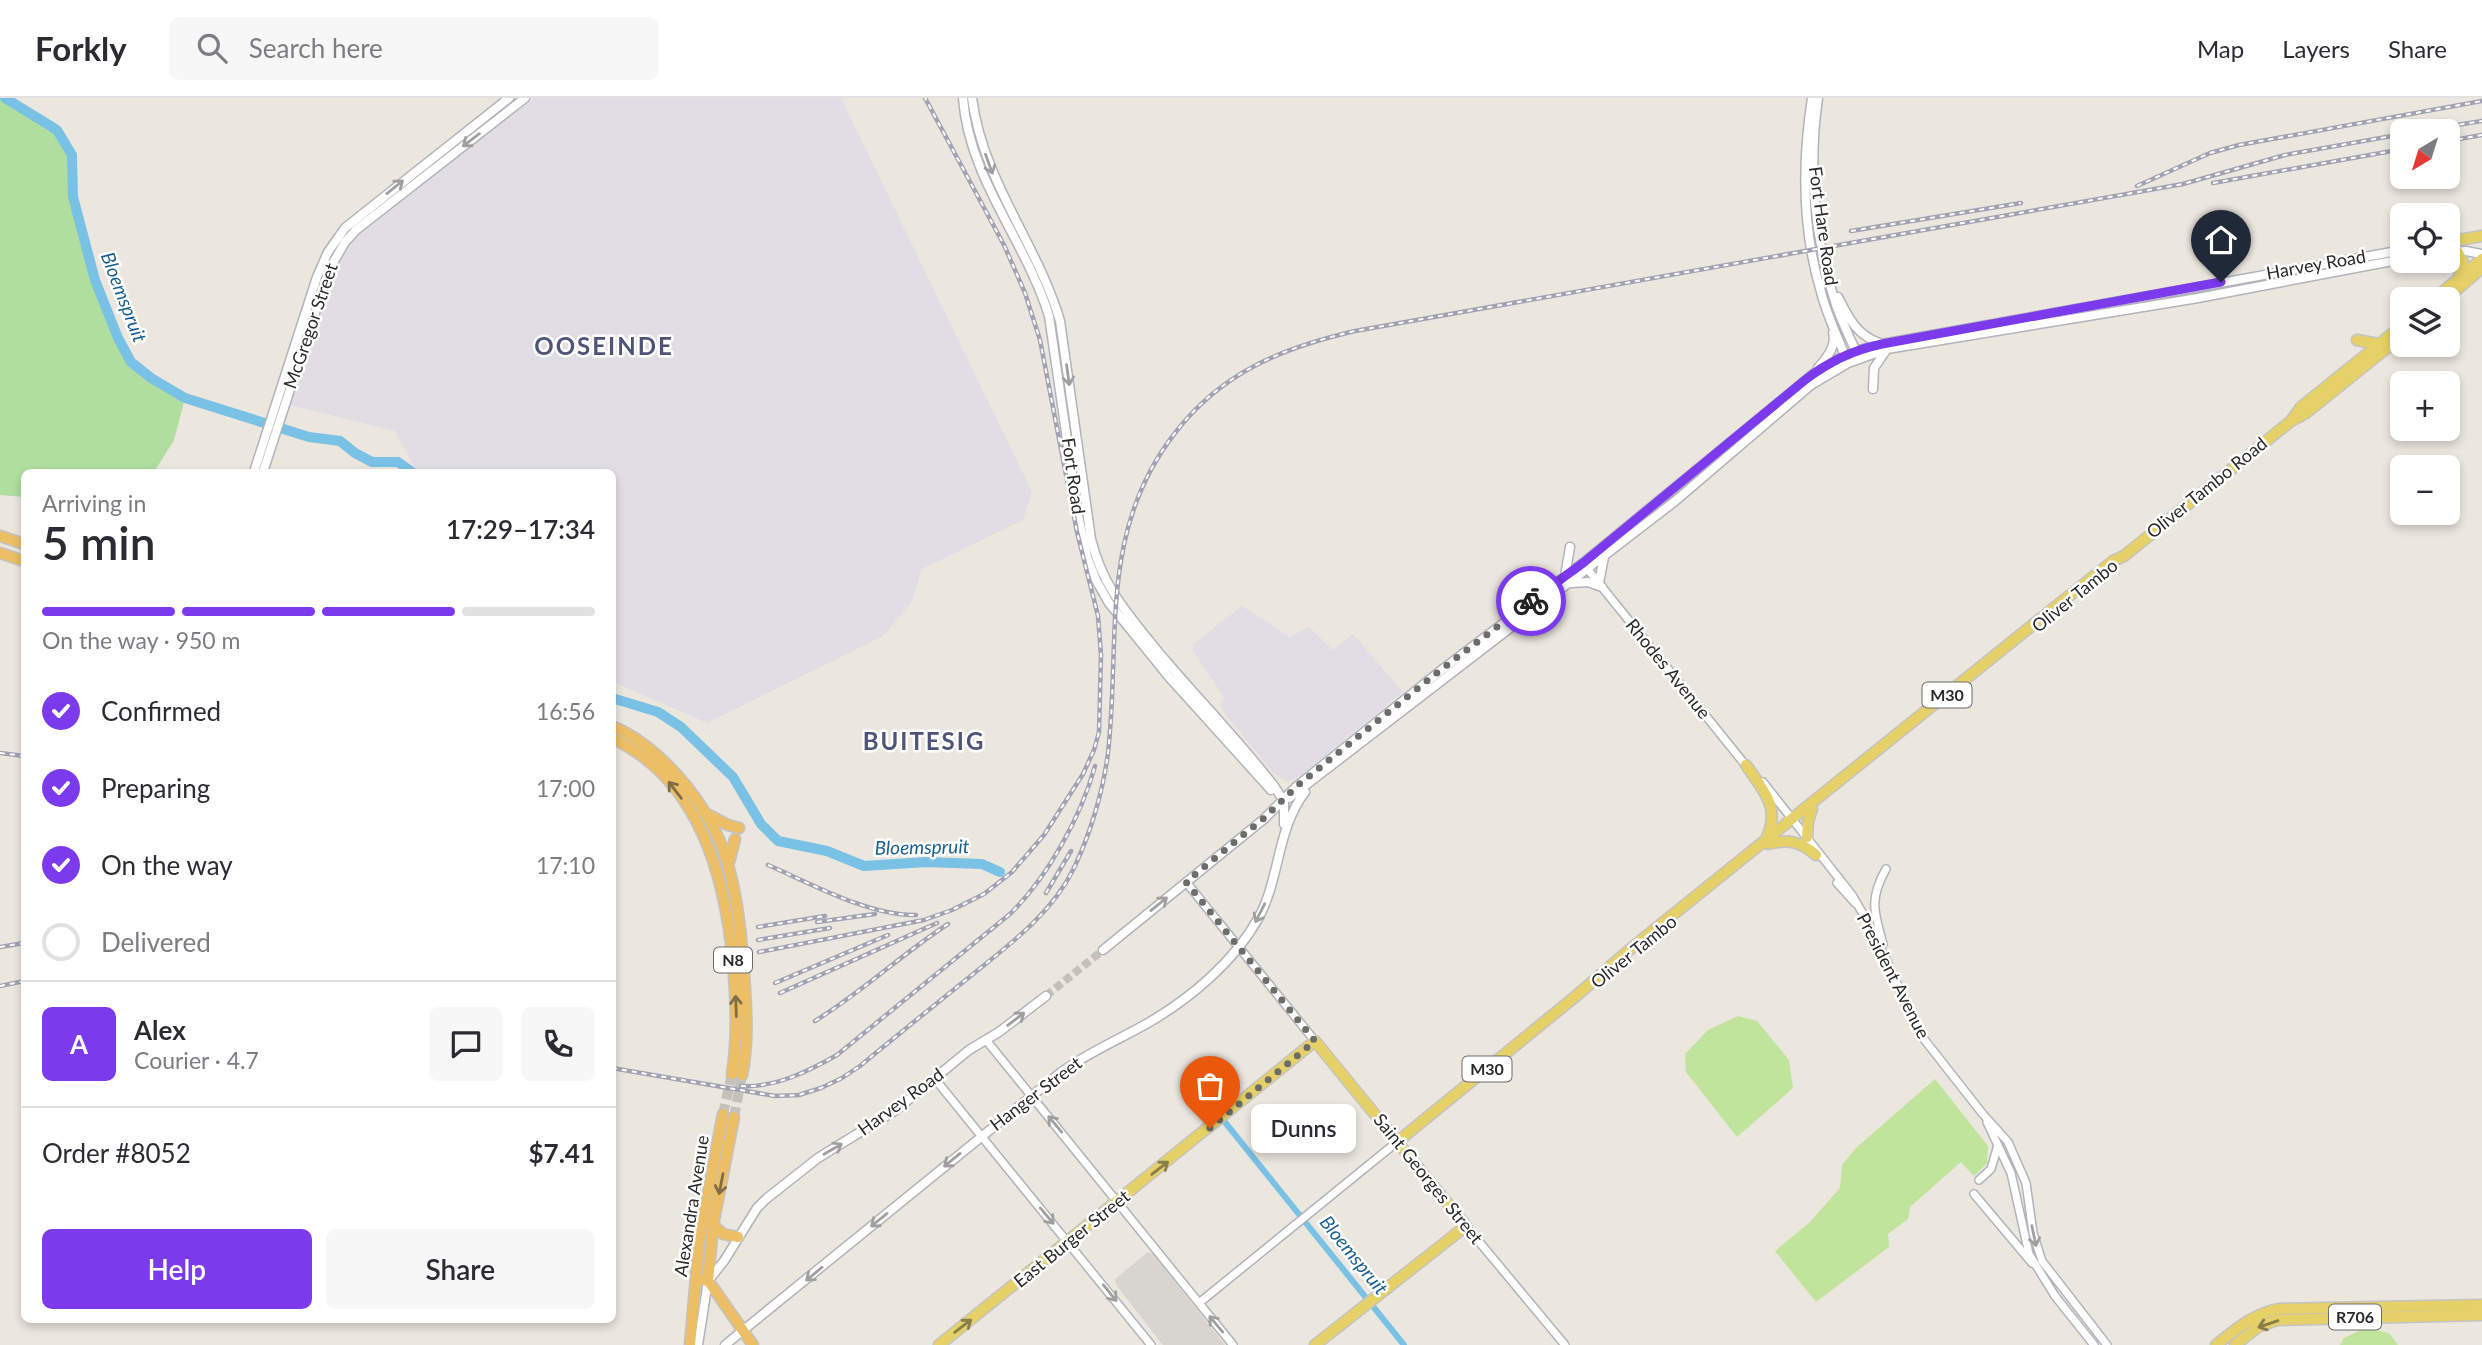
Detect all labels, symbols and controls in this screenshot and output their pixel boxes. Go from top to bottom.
search box [169,17,659,80]
text: Forkly [35,28,127,68]
icon: search [193,29,231,67]
text: Search here [249,32,383,64]
text: Map [2197,34,2244,63]
text: Layers [2282,34,2350,63]
text: Share [2388,34,2447,63]
north arrow [2390,119,2460,189]
map controls [2390,119,2460,525]
one-way arrow [462,133,481,147]
one-way arrow [984,153,996,175]
street label: Fort Hare Road [1805,165,1843,287]
one-way arrow [385,179,403,195]
button: locate [2390,203,2460,273]
pin [2191,210,2251,282]
icon: home [2202,221,2240,259]
street label: Harvey Road [2264,244,2367,284]
water label: Bloemspruit [97,248,152,345]
street label: McGregor Street [278,260,342,391]
button: layers [2390,287,2460,357]
district label: OOSEINDE [534,331,674,360]
one-way arrow [1062,363,1075,386]
button: + [2390,371,2460,441]
street label: Oliver Tambo Road [2142,432,2271,543]
street label: Fort Road [1058,436,1090,516]
button: − [2390,455,2460,525]
text: Arriving in [42,489,146,517]
text: 17:29–17:34 [446,513,595,545]
text: 5 min [42,515,156,570]
street label: Oliver Tambo [2027,554,2122,637]
courier [1496,566,1566,636]
icon: bike [1512,582,1550,620]
street label: Rhodes Avenue [1622,614,1716,723]
text: On the way · 950 m [42,626,241,654]
road number: M30 [1923,682,1972,708]
icon: check [42,692,80,730]
text: Confirmed [101,695,221,727]
text: 16:56 [536,697,595,725]
district label: BUITESIG [863,726,985,755]
icon: check [42,769,80,807]
text: Preparing [101,772,210,804]
text: 17:00 [536,774,595,802]
one-way arrow [667,781,683,799]
water label: Bloemspruit [874,834,970,859]
icon: check [42,846,80,884]
text: On the way [101,849,233,881]
text: 17:10 [536,851,595,879]
one-way arrow [1150,897,1168,912]
one-way arrow [1253,902,1267,923]
street label: President Avenue [1853,909,1935,1042]
street label: Oliver Tambo [1586,910,1681,993]
text: Delivered [101,926,211,958]
road number: N8 [714,947,752,972]
one-way arrow [729,995,742,1018]
button: chat [429,1007,503,1081]
button: phone [521,1007,595,1081]
one-way arrow [1007,1011,1025,1026]
text: Alex [134,1014,186,1046]
text: A [70,1028,88,1060]
text: Courier · 4.7 [134,1046,259,1074]
street label: Hanger Street [985,1051,1086,1135]
pin [1180,1056,1240,1128]
road number: M30 [1462,1057,1512,1082]
street label: Harvey Road [853,1063,948,1140]
icon: bag [1191,1067,1229,1105]
callout: Dunns [1252,1104,1357,1152]
street label: Saint Georges Street [1369,1109,1488,1248]
text: Dunns [1270,1114,1337,1142]
one-way arrow [1047,1115,1062,1133]
street label: Alexandra Avenue [669,1134,713,1278]
text: Order #8052 [42,1137,191,1169]
text: $7.41 [529,1137,595,1169]
one-way arrow [823,1142,843,1156]
one-way arrow [943,1152,961,1168]
one-way arrow [1150,1161,1168,1176]
one-way arrow [714,1172,727,1195]
street label: East Burger Street [1009,1184,1134,1292]
one-way arrow [1039,1206,1054,1224]
water label: Bloemspruit [1316,1211,1393,1299]
one-way arrow [870,1212,888,1228]
one-way arrow [2028,1224,2042,1247]
button: Help [42,1229,312,1309]
button: Share [326,1229,595,1309]
one-way arrow [805,1266,823,1282]
one-way arrow [1102,1284,1117,1302]
road number: R706 [2329,1304,2381,1330]
one-way arrow [1208,1316,1224,1334]
one-way arrow [954,1318,972,1333]
one-way arrow [2257,1319,2279,1331]

